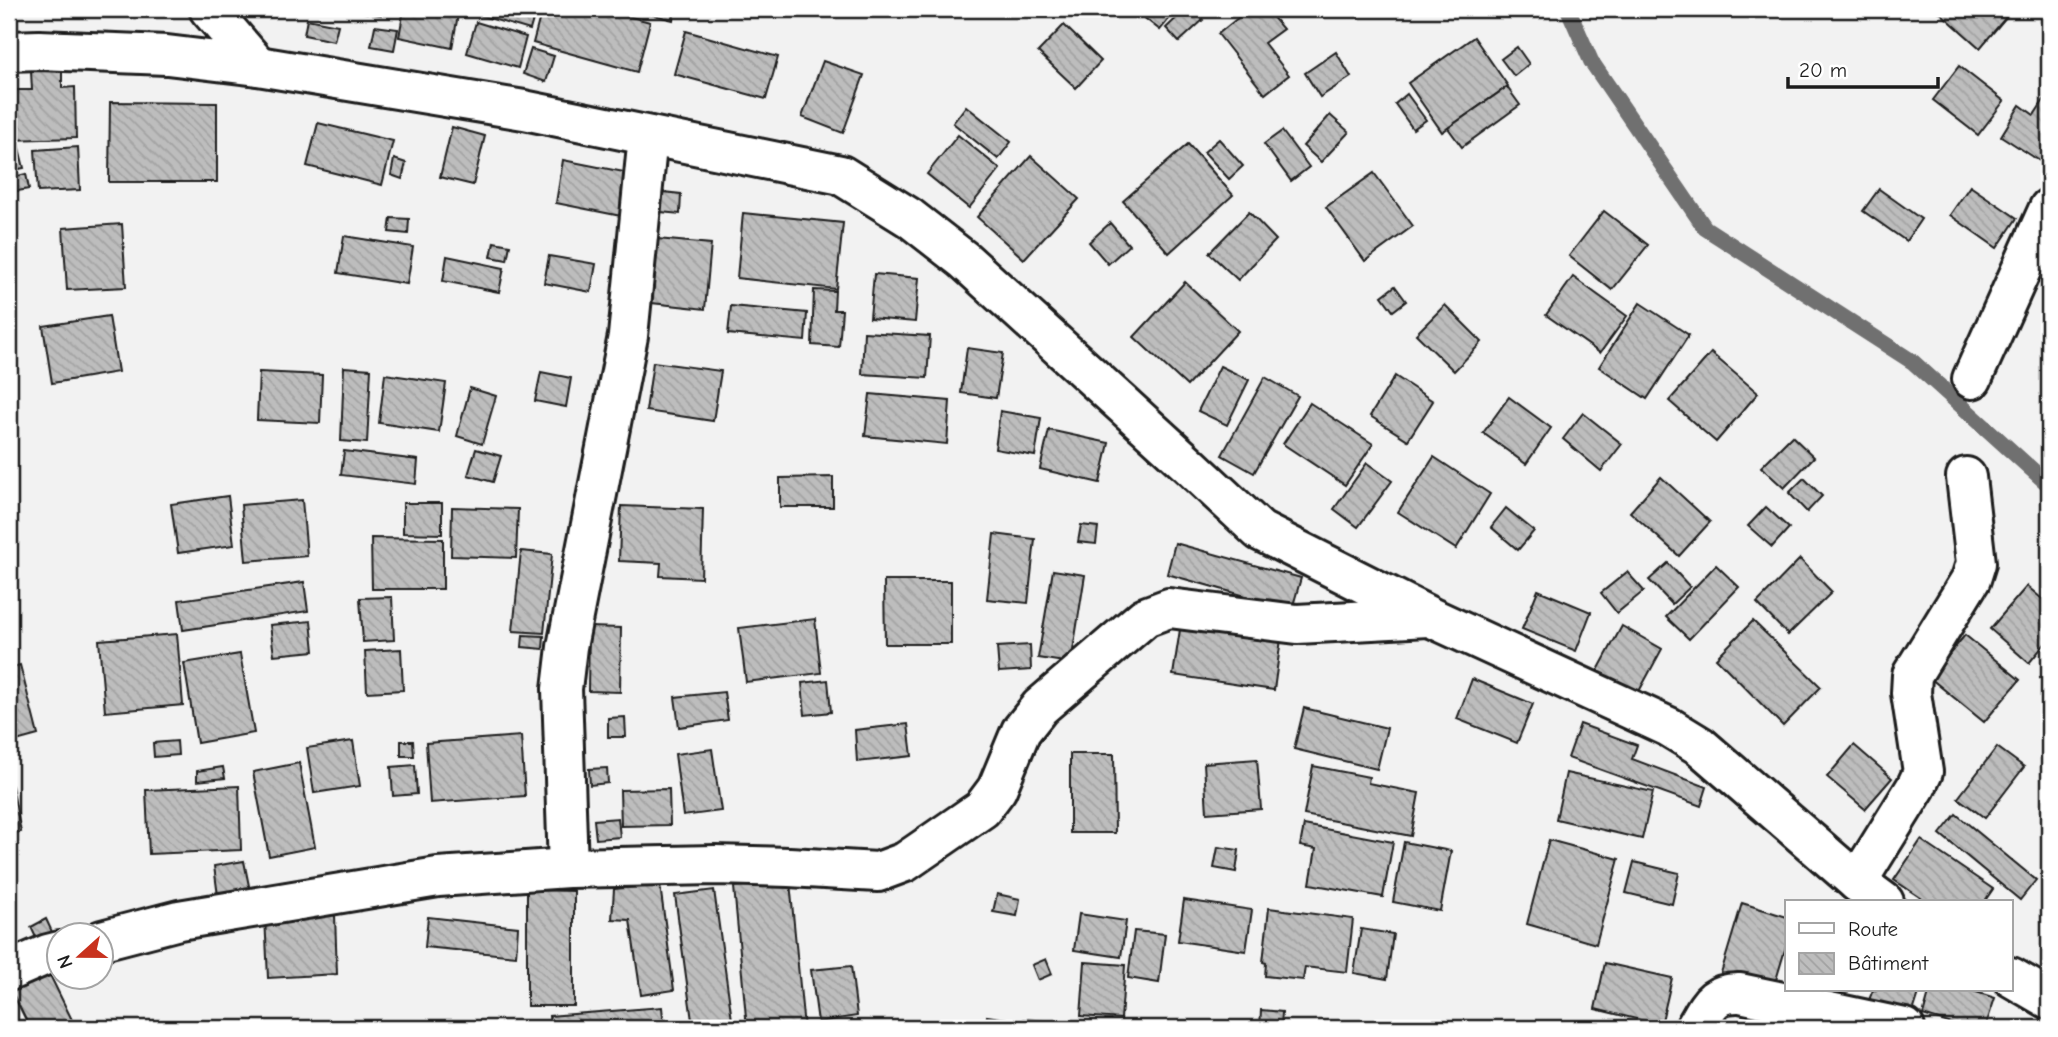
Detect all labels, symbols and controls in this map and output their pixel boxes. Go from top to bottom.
scale bar [1788,46,1939,90]
text: 20 m [1799,58,1847,82]
legend [1785,900,2012,992]
text: Route [1848,917,1898,941]
north arrow [46,922,116,992]
text: Bâtiment [1848,951,1929,975]
text: N [53,952,78,971]

